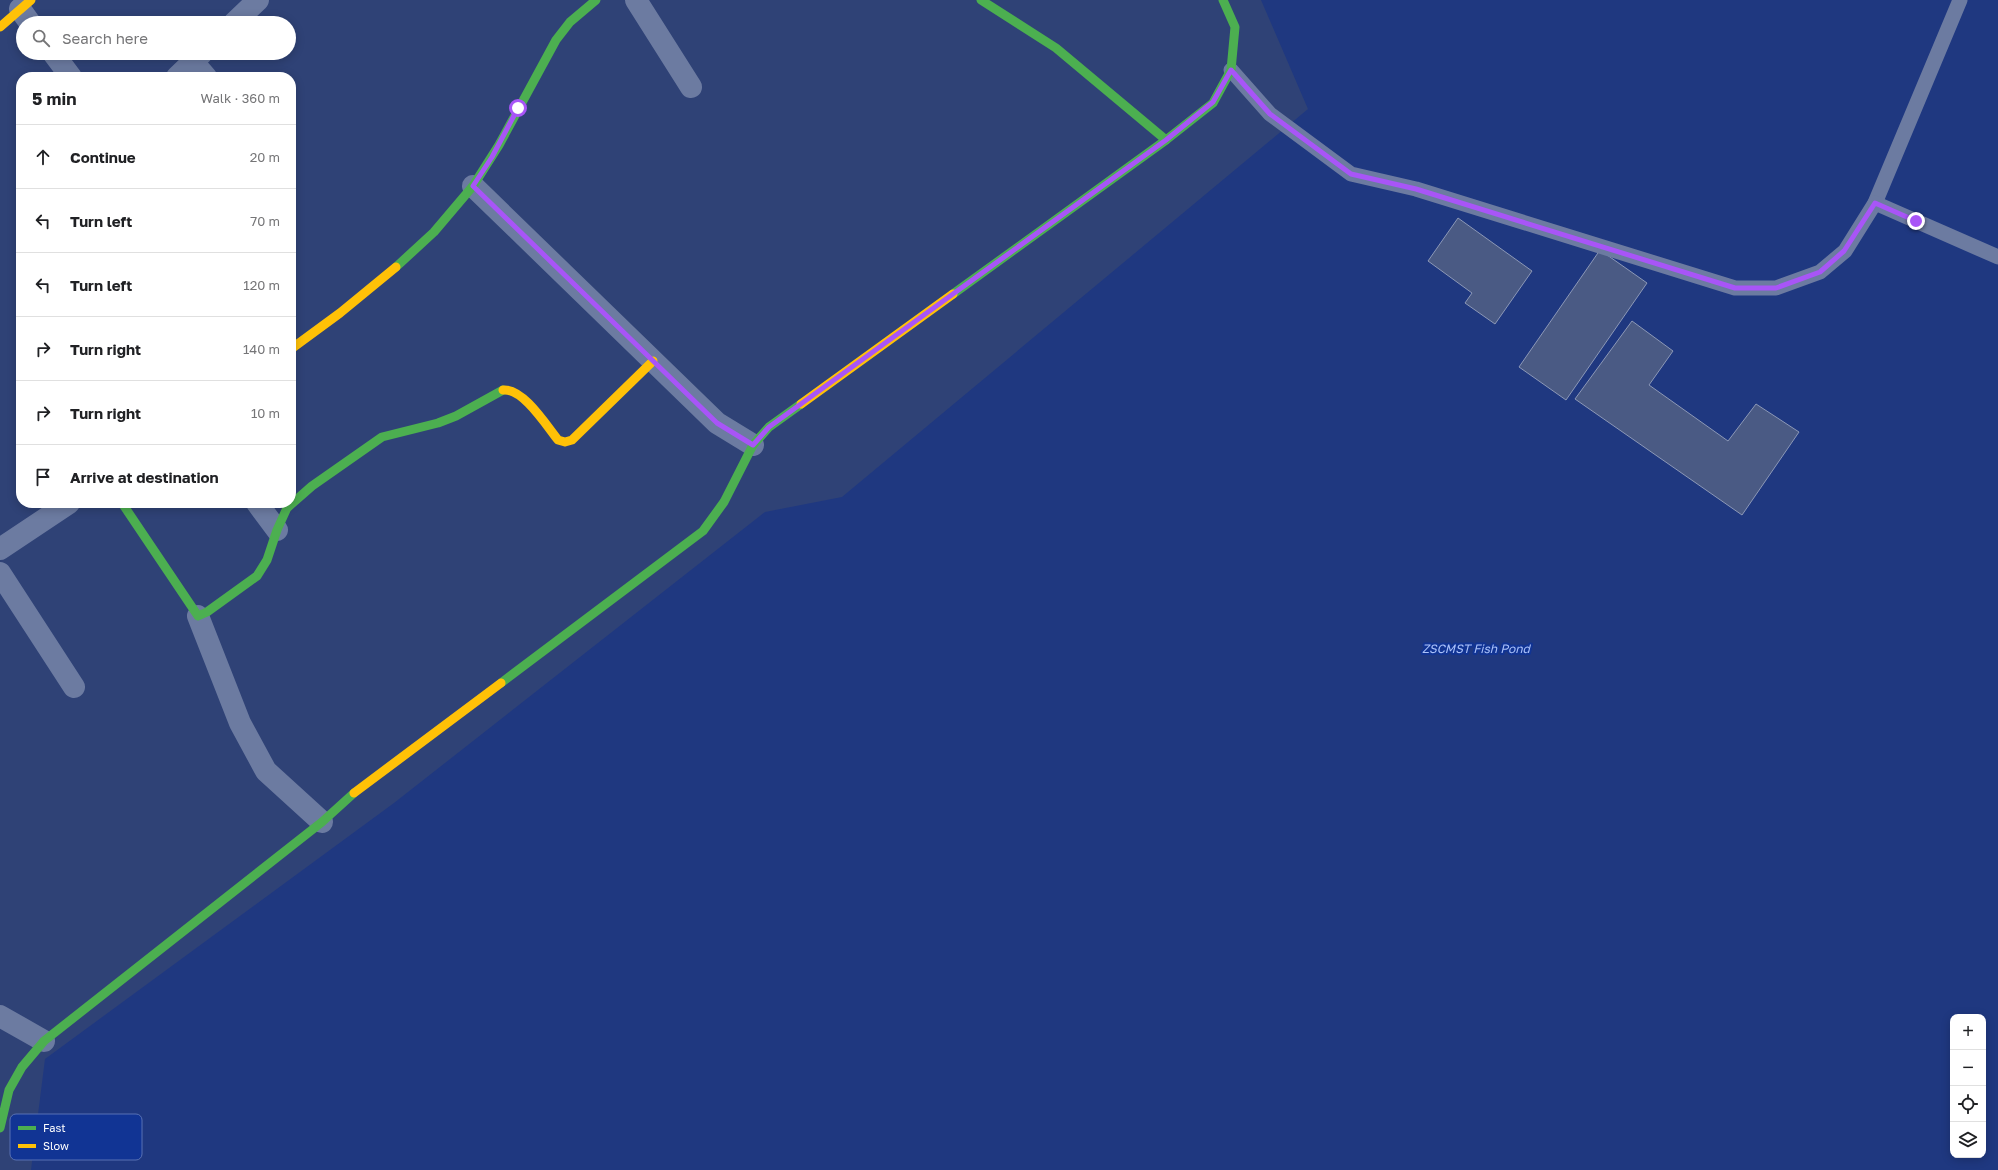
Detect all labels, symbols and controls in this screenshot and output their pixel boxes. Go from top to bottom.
search box [16,16,296,60]
icon: search [30,27,52,49]
text: Search here [62,29,148,47]
text: 5 min [32,88,76,109]
text: Walk · 360 m [201,90,280,106]
route start [509,99,527,117]
icon: ahead [32,146,54,168]
text: Continue [70,148,136,166]
text: 20 m [250,149,280,165]
icon: left [32,210,54,232]
text: Turn left [70,212,132,230]
route end [1907,212,1925,230]
text: 70 m [250,213,280,229]
icon: left [32,274,54,296]
text: Turn left [70,276,132,294]
text: 120 m [243,277,280,293]
icon: right [32,338,54,360]
text: Turn right [70,340,141,358]
text: 140 m [243,341,280,357]
icon: right [32,402,54,424]
text: Turn right [70,404,141,422]
text: 10 m [251,405,280,421]
icon: arrive [32,466,54,488]
text: Arrive at destination [70,468,219,486]
water label: ZSCMST Fish Pond [1422,641,1532,656]
map controls [1950,1014,1986,1158]
button: + [1950,1014,1986,1050]
button: − [1950,1050,1986,1086]
button: locate [1950,1086,1986,1122]
legend [10,1114,142,1160]
text: Fast [43,1121,66,1134]
button: layers [1950,1122,1986,1158]
text: Slow [43,1139,69,1152]

